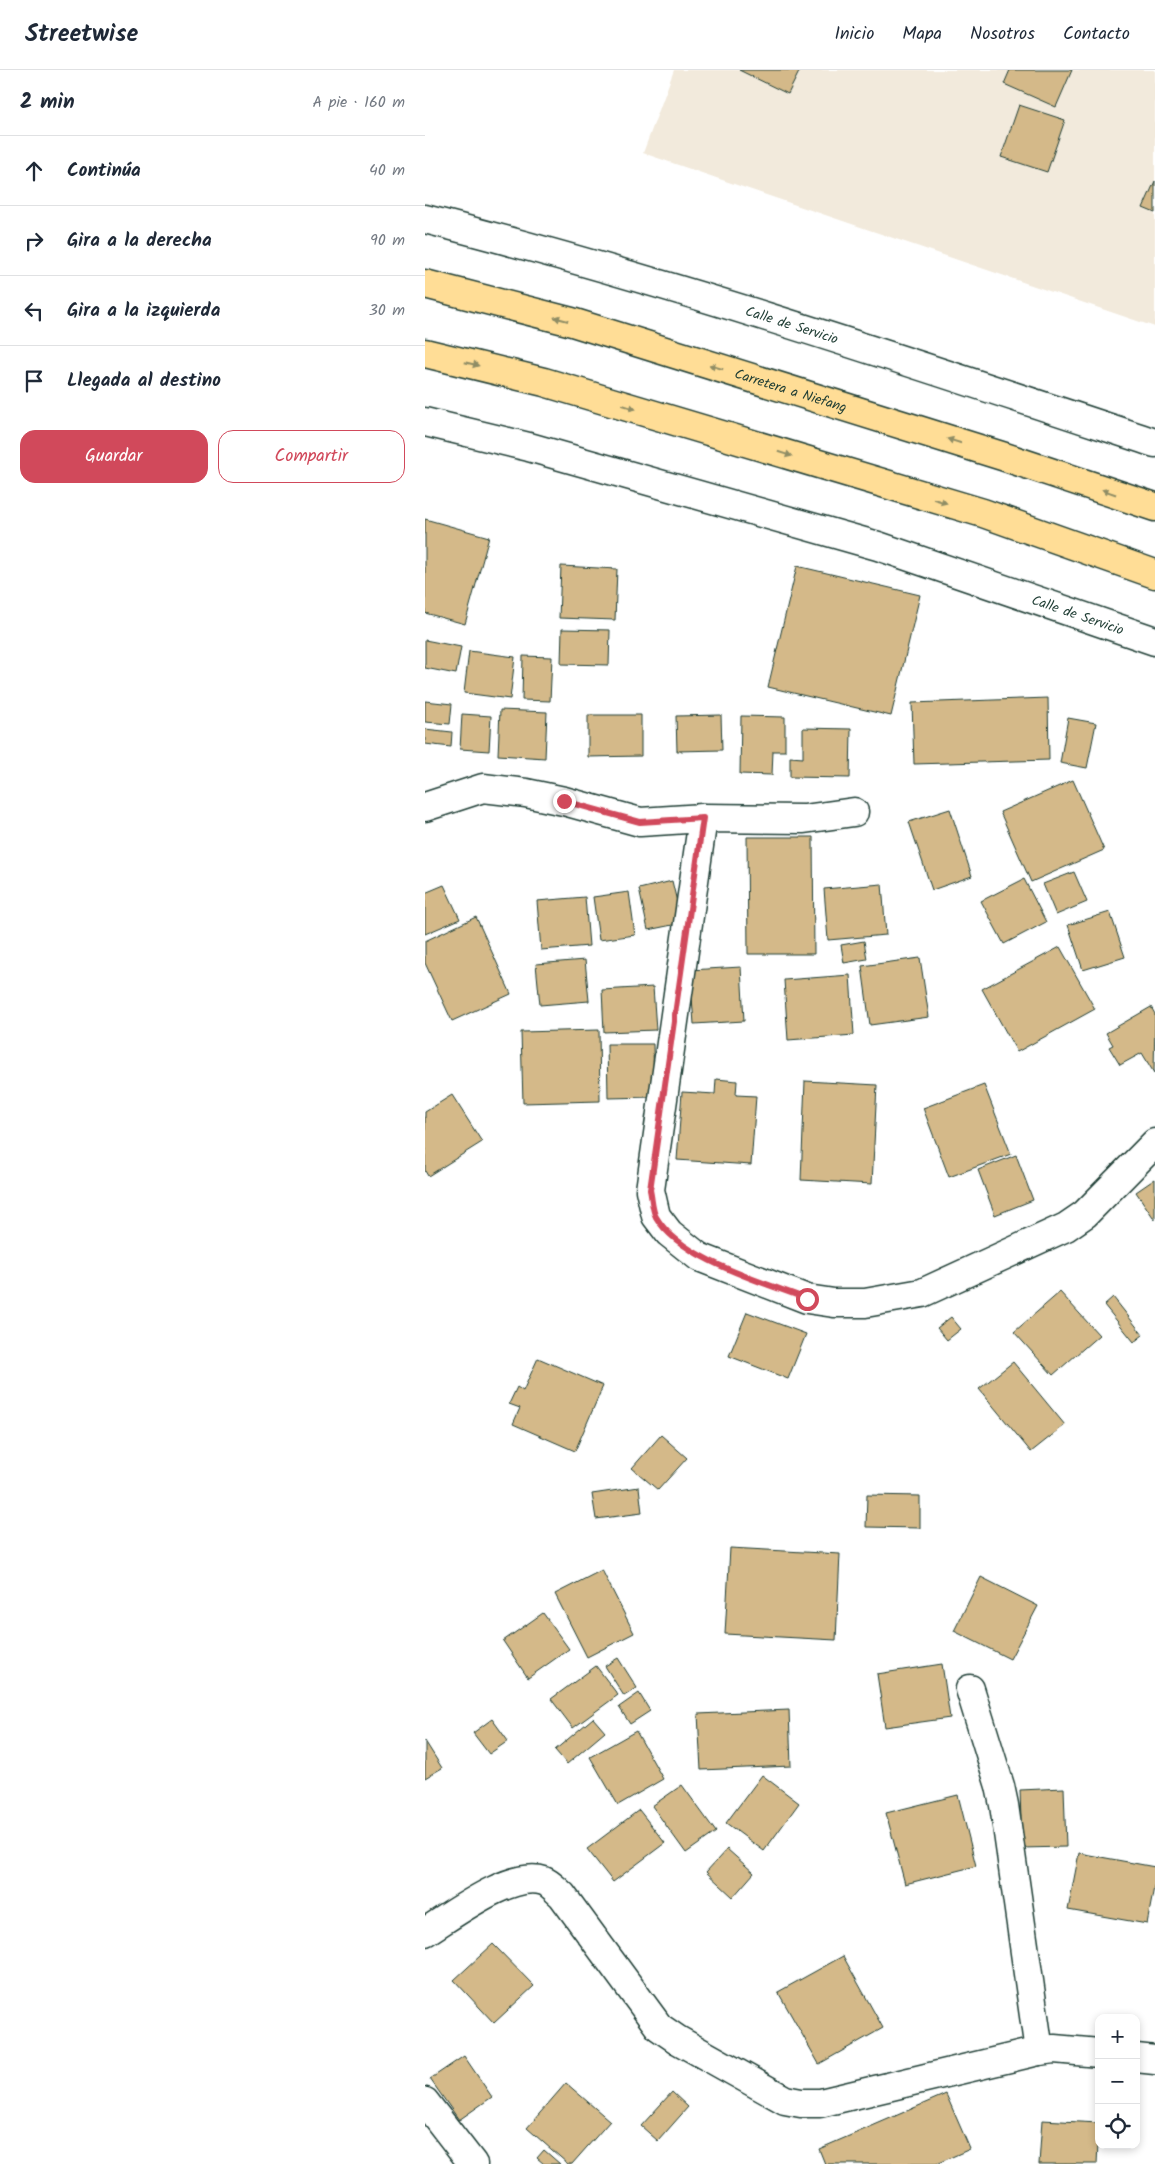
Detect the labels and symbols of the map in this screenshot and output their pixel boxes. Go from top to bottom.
street label: Calle de Servicio [743,301,841,351]
one-way arrow [553,315,568,323]
one-way arrow [465,360,480,368]
one-way arrow [708,362,723,370]
street label: Carretera a Niefang [732,363,849,419]
one-way arrow [622,404,637,412]
one-way arrow [947,437,962,444]
one-way arrow [777,451,792,459]
one-way arrow [1101,488,1116,496]
one-way arrow [933,497,948,505]
street label: Calle de Servicio [1028,589,1127,642]
route end [553,790,576,813]
route start [796,1288,819,1311]

